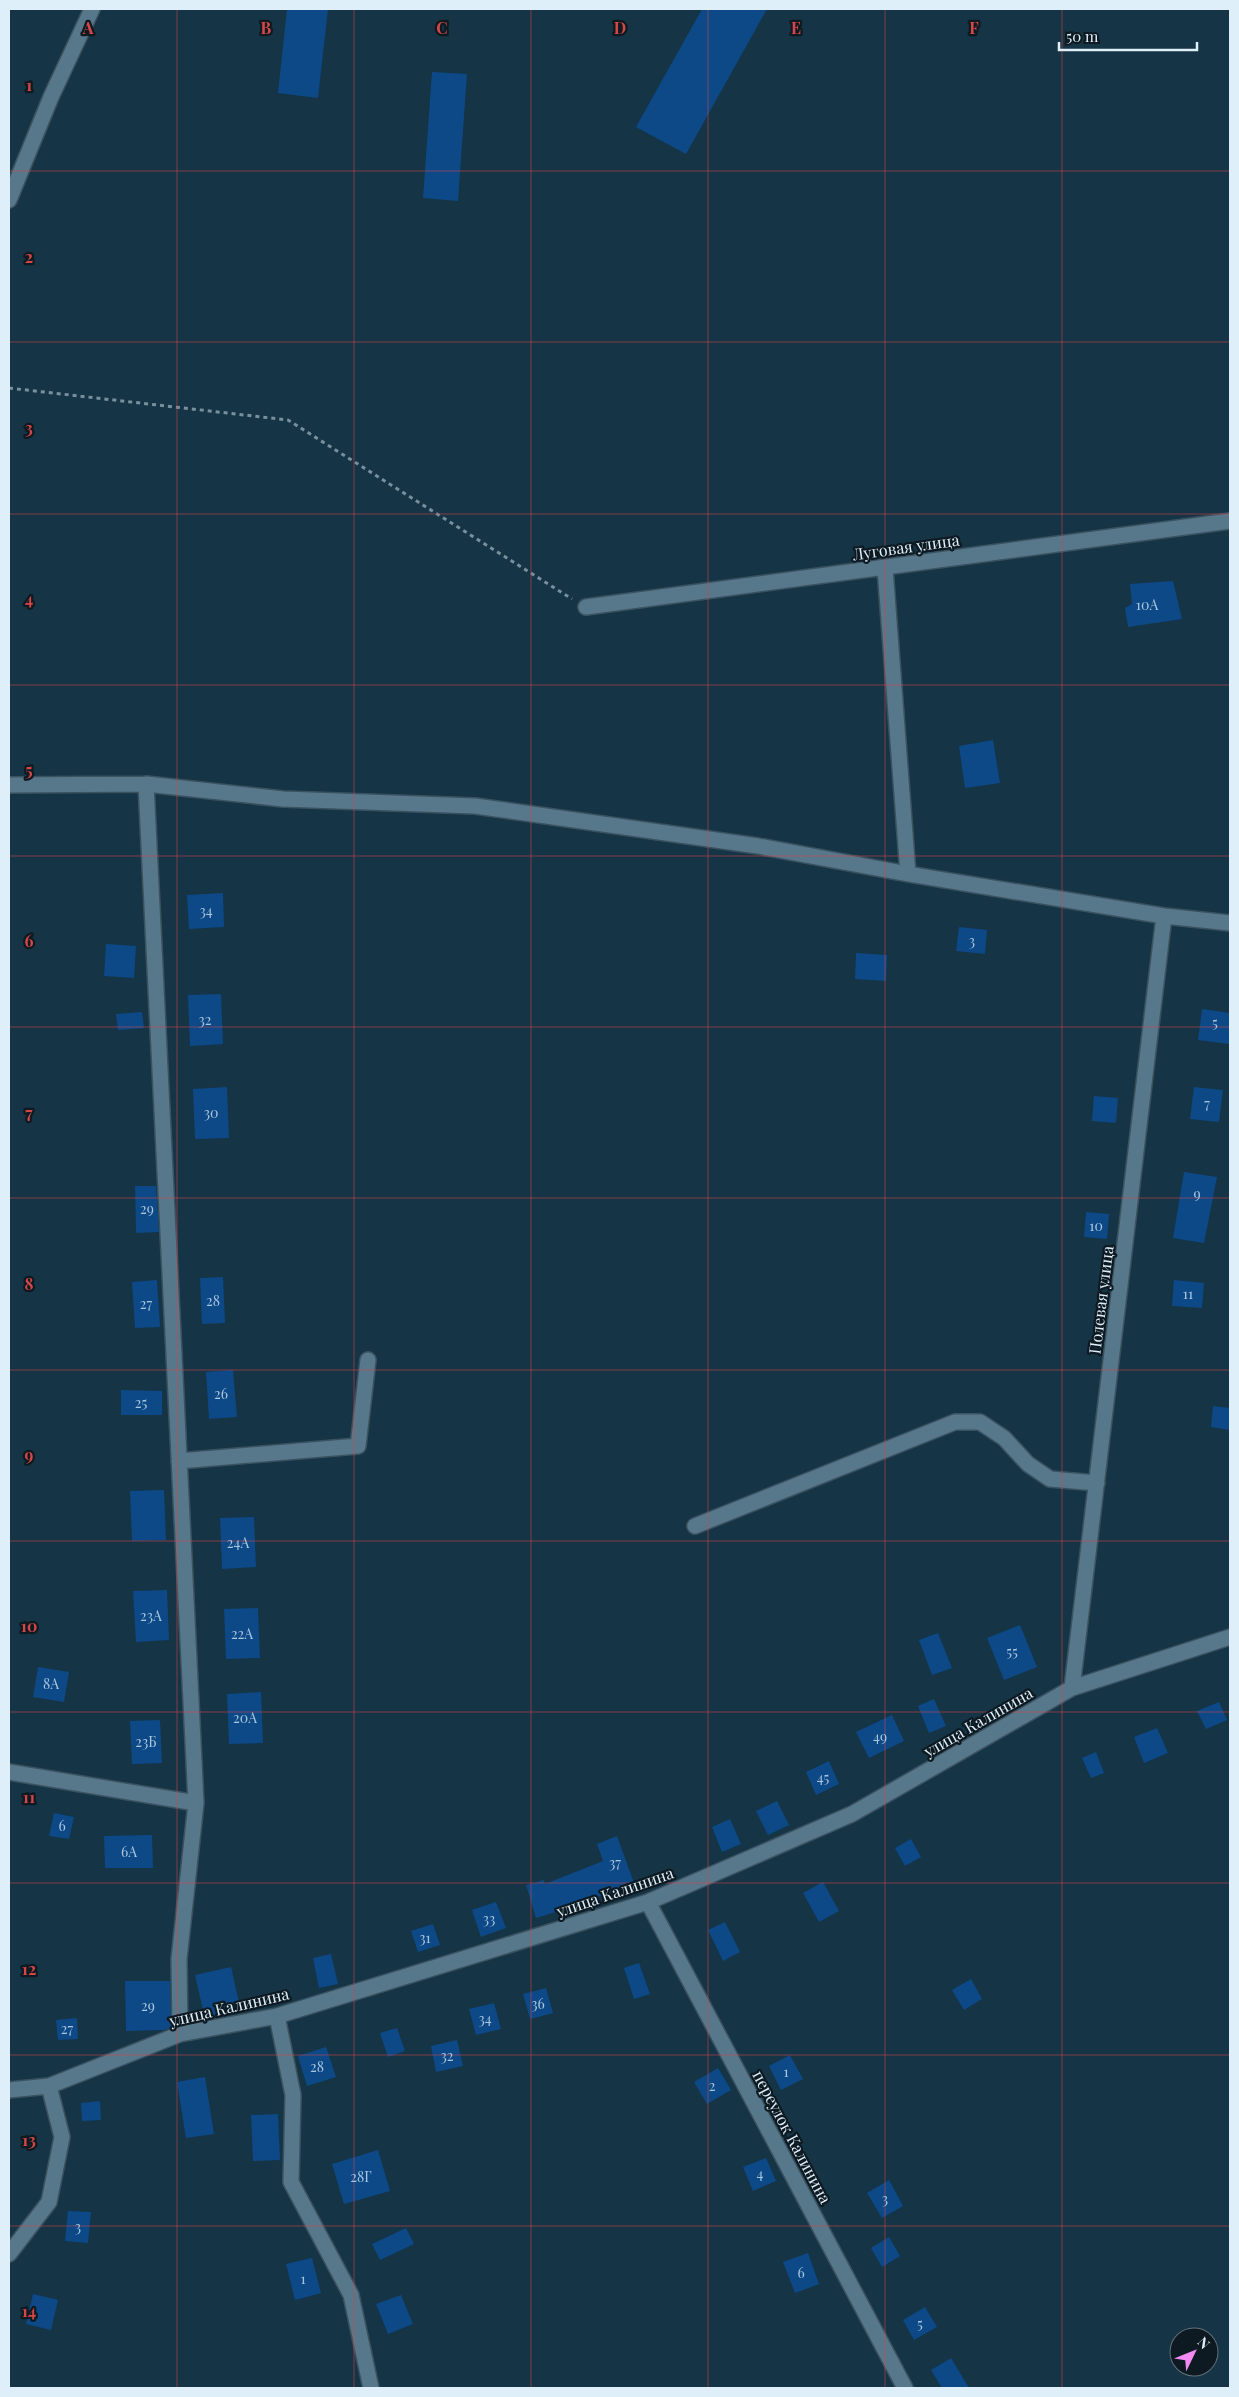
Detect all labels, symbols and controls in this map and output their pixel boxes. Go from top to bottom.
text: A [82,17,94,38]
text: B [261,17,272,38]
text: C [436,17,448,38]
text: D [614,17,626,38]
text: E [791,17,801,38]
text: F [969,17,979,38]
scale bar [1059,20,1196,52]
text: 50 m [1066,26,1099,46]
text: 1 [26,74,32,95]
text: 2 [25,246,33,267]
text: 3 [25,417,33,438]
street label: Луговая улица [850,529,961,565]
text: 4 [25,588,33,609]
house number: 10А [1136,595,1158,614]
text: 5 [25,759,33,780]
house number: 34 [199,901,213,920]
text: 6 [25,930,34,951]
house number: 3 [969,931,975,950]
house number: 32 [198,1010,212,1029]
house number: 5 [1212,1013,1218,1032]
house number: 7 [1204,1094,1210,1113]
text: 7 [25,1102,33,1123]
house number: 30 [204,1103,218,1122]
house number: 9 [1193,1184,1201,1203]
house number: 29 [140,1199,154,1218]
house number: 10 [1089,1216,1103,1235]
street label: Полевая улица [1083,1245,1118,1355]
text: 8 [25,1273,34,1294]
house number: 11 [1183,1284,1193,1303]
house number: 28 [206,1291,220,1310]
house number: 27 [140,1294,153,1313]
house number: 26 [214,1384,228,1403]
house number: 25 [135,1393,147,1412]
text: 9 [25,1444,34,1465]
house number: 24А [227,1533,249,1552]
house number: 23А [140,1606,162,1625]
text: 10 [21,1615,37,1636]
house number: 22А [231,1624,253,1643]
house number: 55 [1006,1642,1018,1661]
house number: 8А [43,1674,59,1693]
street label: улица Калинина [919,1682,1036,1762]
house number: 20А [233,1708,257,1727]
house number: 49 [873,1727,887,1746]
house number: 23Б [135,1732,157,1751]
house number: 45 [817,1768,830,1787]
text: 11 [23,1786,35,1807]
house number: 6 [58,1816,66,1835]
house number: 6А [121,1842,137,1861]
house number: 37 [609,1853,621,1872]
street label: улица Калинина [553,1862,676,1922]
house number: 33 [483,1909,495,1928]
house number: 31 [419,1928,431,1947]
text: 12 [22,1958,36,1979]
street label: улица Калинина [166,1982,291,2031]
house number: 36 [531,1994,545,2013]
house number: 29 [141,1996,155,2015]
house number: 34 [478,2009,492,2028]
house number: 27 [61,2019,74,2038]
house number: 32 [440,2046,454,2065]
house number: 28 [310,2057,324,2076]
house number: 1 [783,2062,789,2081]
street label: переулок Калинина [748,2067,836,2207]
house number: 2 [709,2076,716,2095]
text: 13 [22,2129,36,2150]
house number: 4 [757,2164,764,2183]
house number: 28Г [350,2167,372,2186]
house number: 3 [882,2189,888,2208]
house number: 3 [75,2217,81,2236]
house number: 6 [797,2263,805,2282]
house number: 1 [300,2269,306,2288]
text: 14 [22,2300,36,2321]
house number: 5 [917,2314,923,2333]
north arrow [1169,2327,1219,2377]
text: N [1193,2333,1214,2353]

